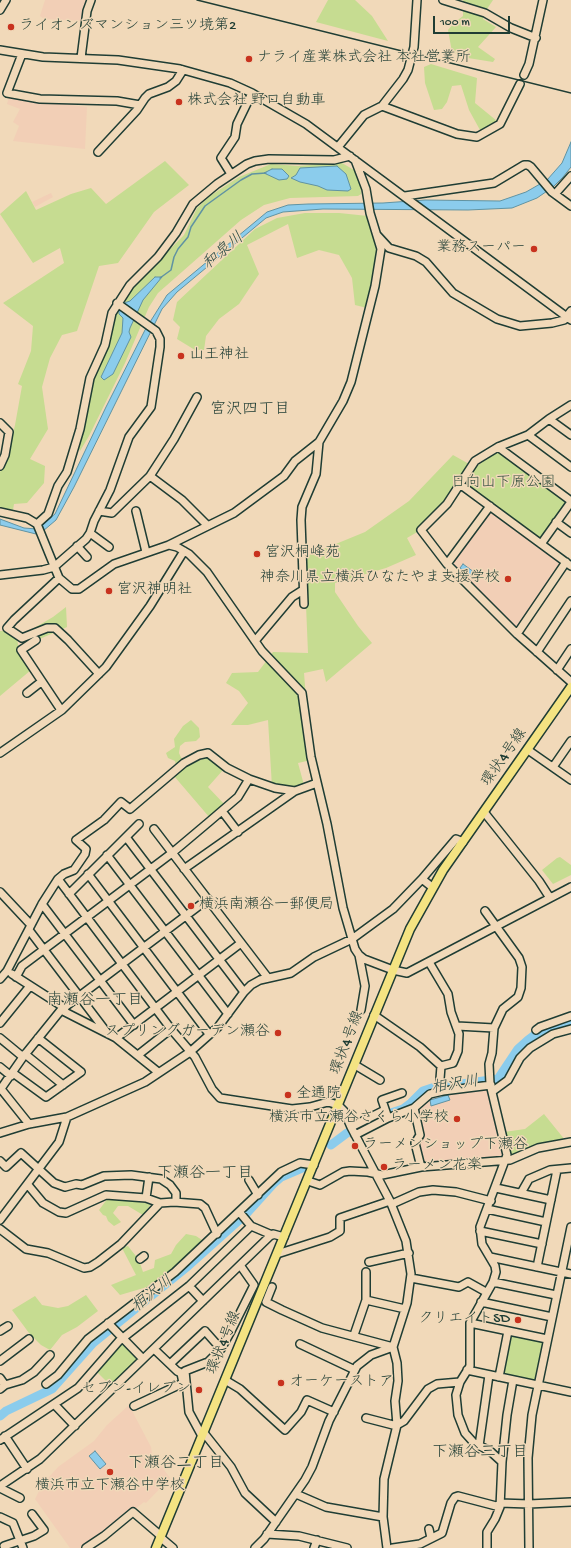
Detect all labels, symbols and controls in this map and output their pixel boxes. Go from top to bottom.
scale bar [435,8,512,34]
text: 100 m [440,16,470,30]
place label: ライオンズマンション三ツ境第2 [19,18,236,36]
marker: ライオンズマンション三ツ境第2 [6,22,16,32]
place label: ナライ産業株式会社 本社営業所 [257,50,471,68]
marker: ナライ産業株式会社 本社営業所 [244,54,254,64]
place label: 株式会社 野口自動車 [187,93,326,111]
marker: 株式会社 野口自動車 [174,97,184,107]
water label: 和泉川 [199,229,249,275]
place label: 業務スーパー [437,240,526,258]
marker: 業務スーパー [529,244,539,254]
place label: 山王神社 [189,347,249,365]
marker: 山王神社 [176,351,186,361]
district label: 宮沢四丁目 [210,401,290,421]
park label: 日向山下原公園 [451,475,555,493]
place label: 宮沢桐峰苑 [265,545,340,563]
marker: 宮沢桐峰苑 [252,549,262,559]
place label: 神奈川県立横浜ひなたやま支援学校 [260,570,500,588]
marker: 神奈川県立横浜ひなたやま支援学校 [503,574,513,584]
place label: 宮沢神明社 [117,582,192,600]
marker: 宮沢神明社 [104,586,114,596]
street label: 環状4号線 [478,725,532,791]
place label: 横浜南瀬谷一郵便局 [199,897,334,915]
marker: 横浜南瀬谷一郵便局 [186,901,196,911]
district label: 南瀬谷一丁目 [47,992,143,1012]
street label: 環状4号線 [328,1008,368,1078]
place label: スプリングガーデン瀬谷 [105,1024,270,1042]
marker: スプリングガーデン瀬谷 [273,1028,283,1038]
water label: 相沢川 [430,1073,480,1099]
place label: 全通院 [296,1086,341,1104]
marker: 全通院 [283,1090,293,1100]
place label: 横浜市立瀬谷さくら小学校 [269,1110,449,1128]
marker: 横浜市立瀬谷さくら小学校 [452,1114,462,1124]
place label: ラーメンショップ下瀬谷 [363,1137,528,1155]
marker: ラーメンショップ下瀬谷 [350,1141,360,1151]
place label: ラーメン花楽 [392,1158,482,1176]
marker: ラーメン花楽 [379,1162,389,1172]
district label: 下瀬谷一丁目 [157,1165,253,1185]
water label: 相沢川 [128,1272,178,1318]
street label: 環状4号線 [204,1309,246,1377]
place label: クリエイトSD [418,1311,510,1329]
marker: クリエイトSD [513,1315,523,1325]
place label: オーケーストア [289,1374,394,1392]
marker: オーケーストア [276,1378,286,1388]
place label: セブン-イレブン [81,1381,191,1399]
marker: セブン-イレブン [194,1385,204,1395]
district label: 下瀬谷三丁目 [432,1444,528,1464]
district label: 下瀬谷二丁目 [128,1455,224,1475]
marker: 横浜市立下瀬谷中学校 [105,1467,115,1477]
place label: 横浜市立下瀬谷中学校 [35,1478,185,1496]

